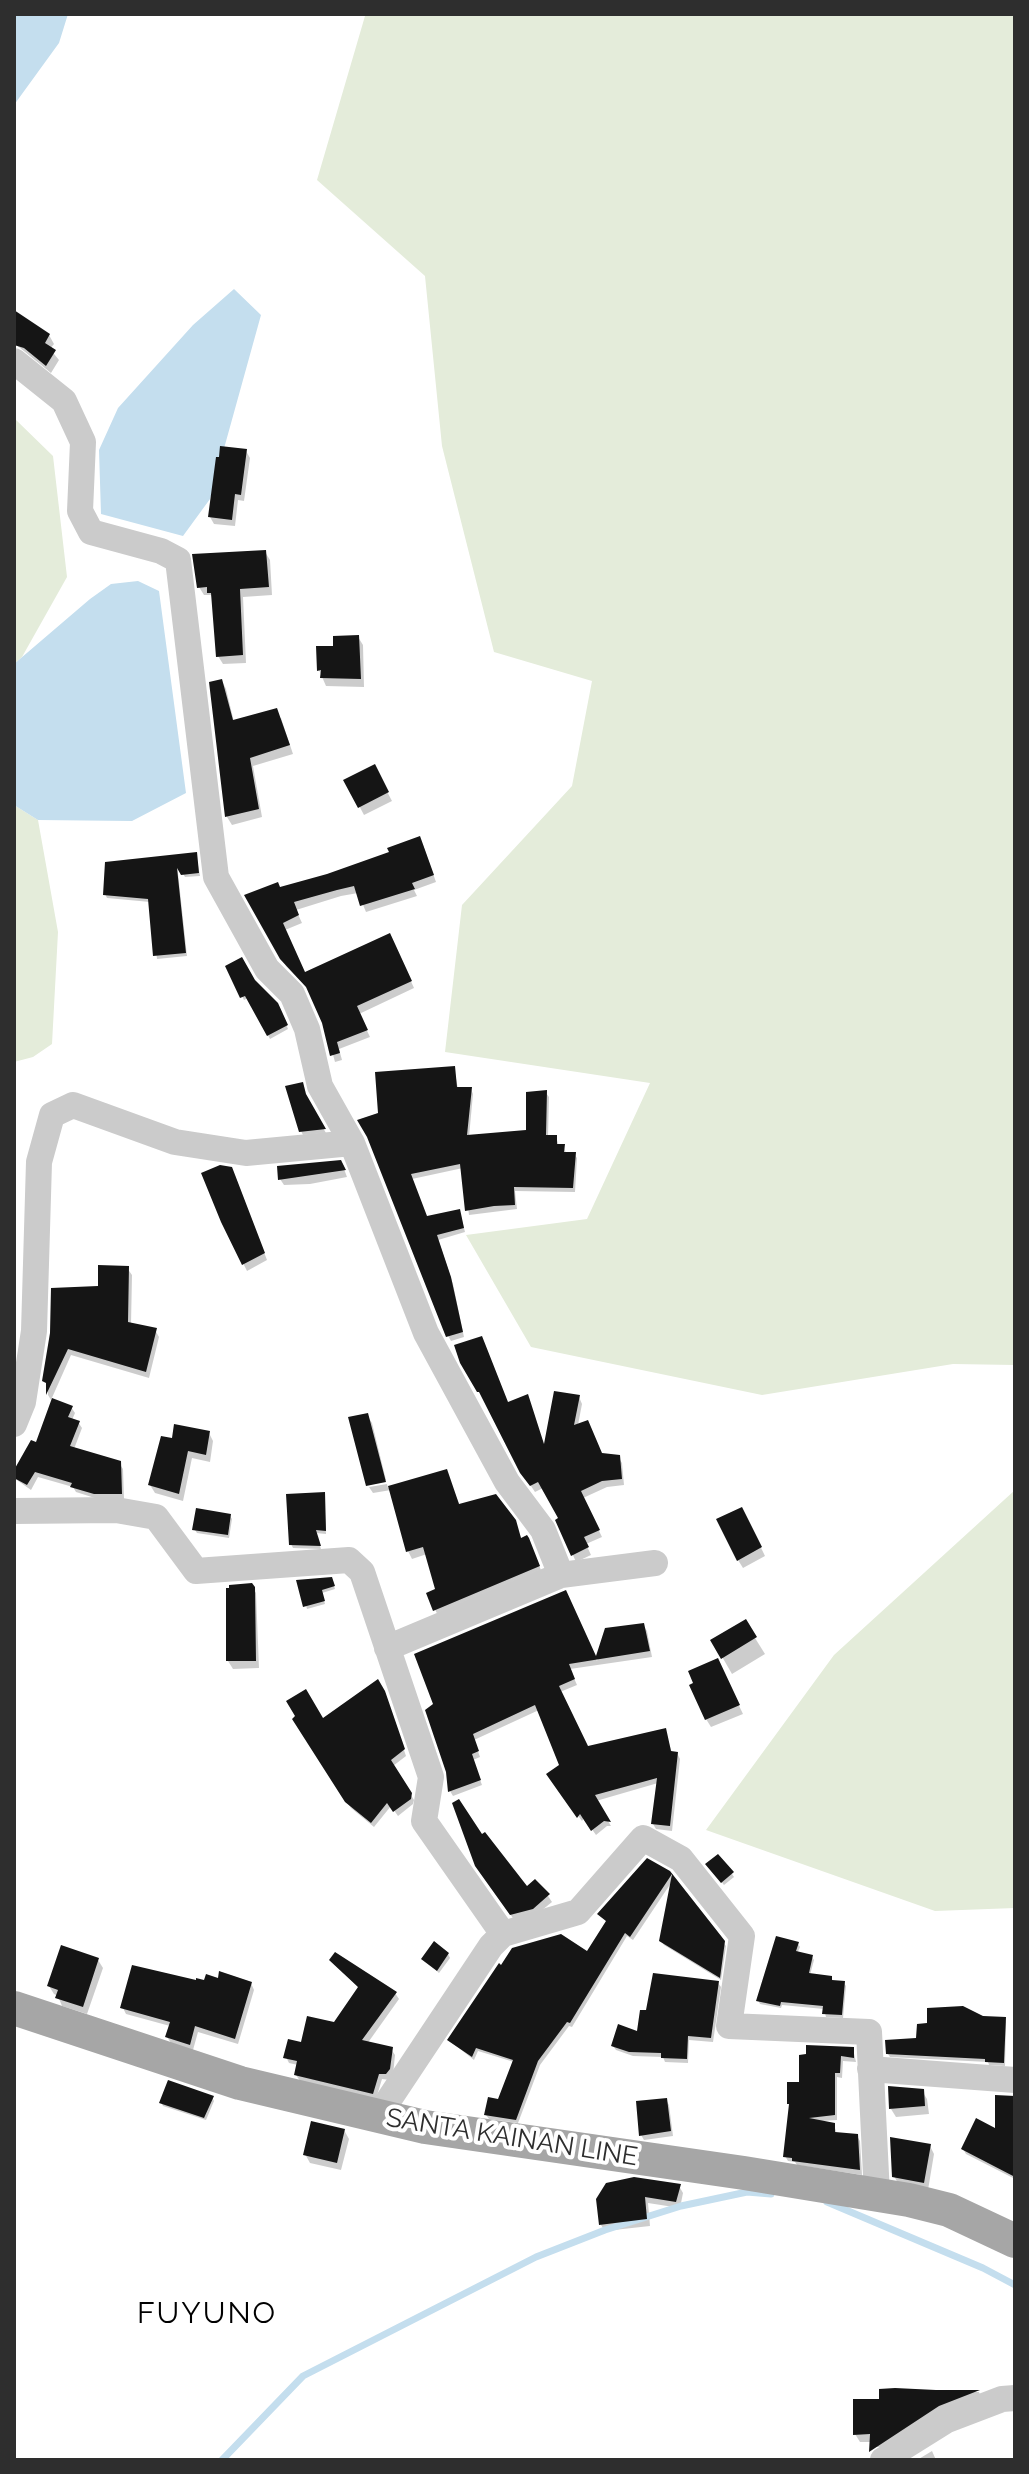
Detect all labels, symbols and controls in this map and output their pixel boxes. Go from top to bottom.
street label: SANTA KAINAN LINE [384,2103,640,2173]
district label: FUYUNO [137,2296,277,2332]

